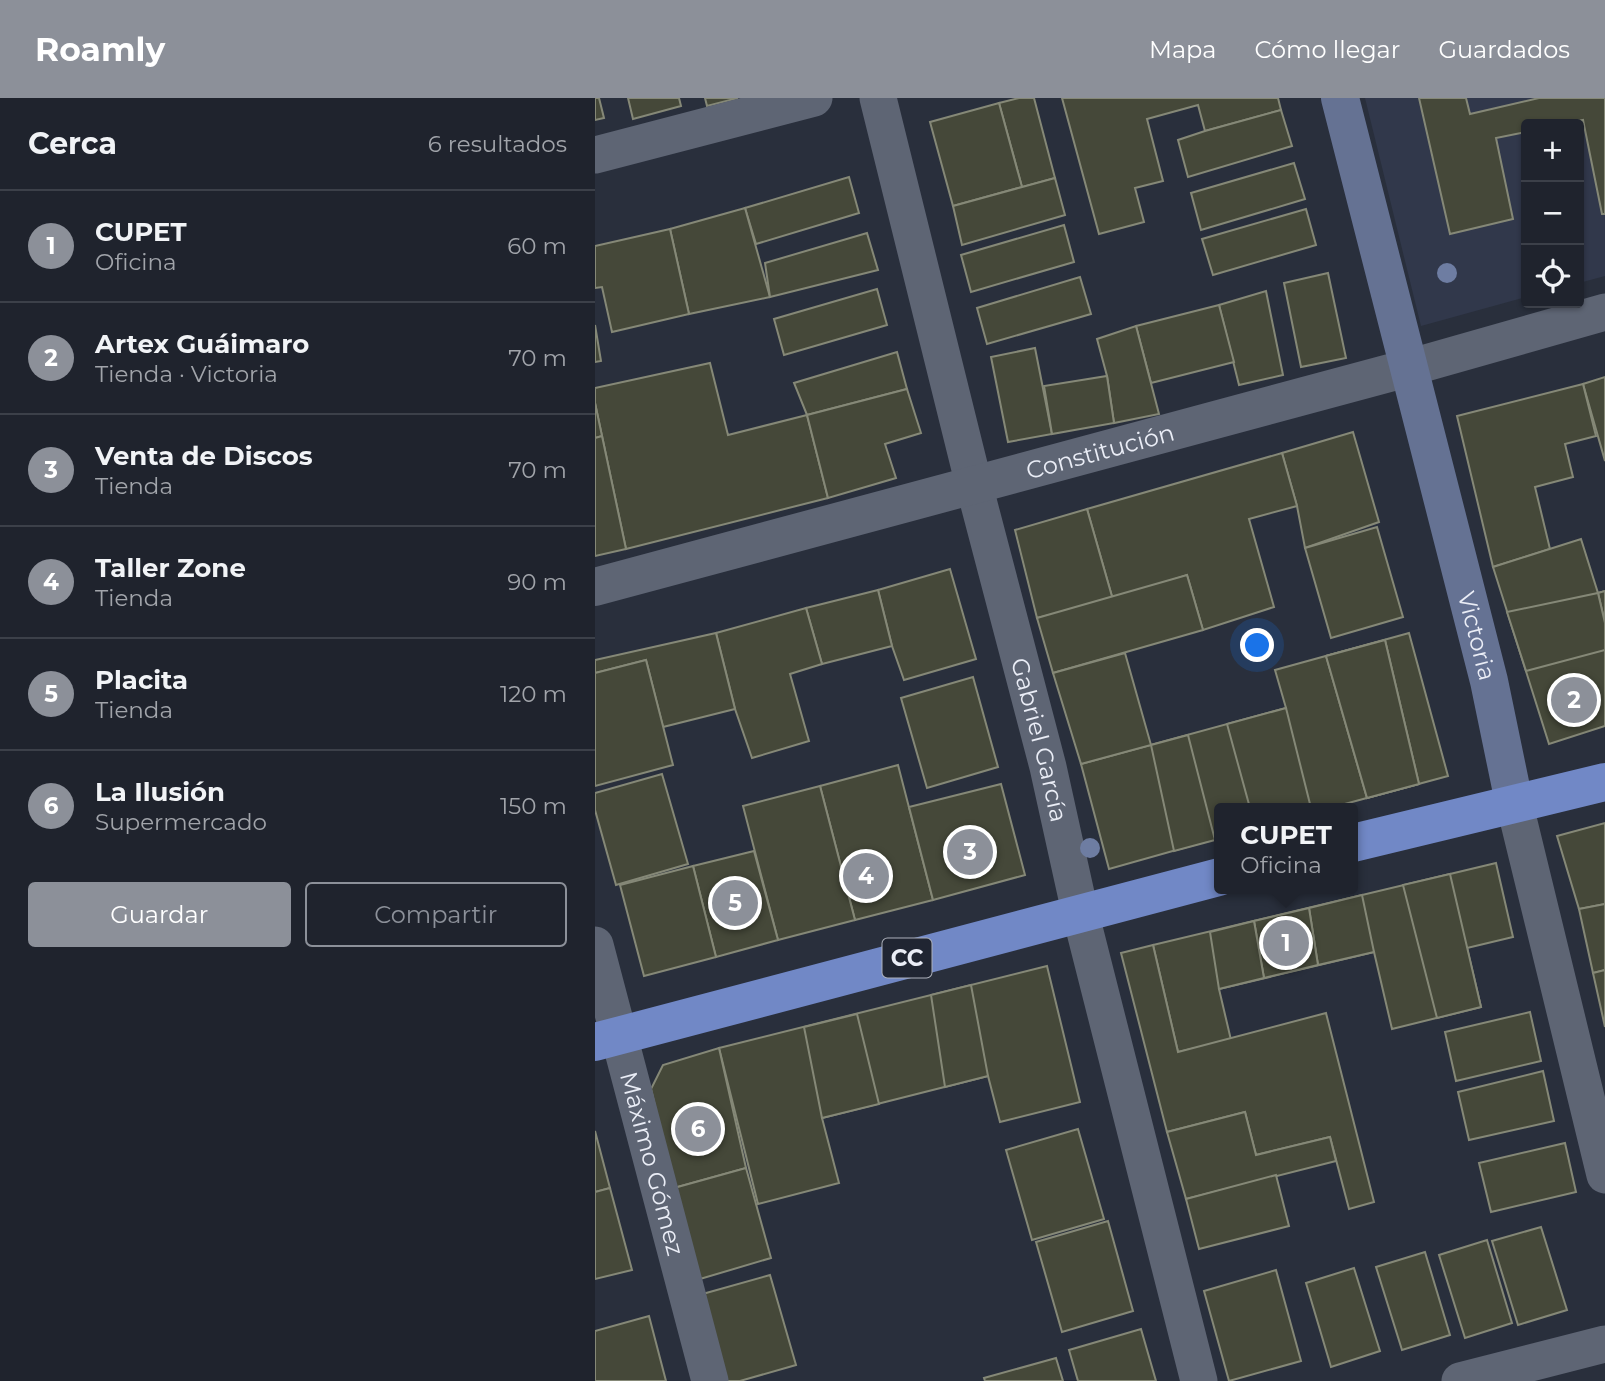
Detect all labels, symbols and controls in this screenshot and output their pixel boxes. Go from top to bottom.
text: Roamly [35,29,165,69]
text: Mapa [1149,35,1216,64]
text: Cómo llegar [1254,35,1400,64]
text: Guardados [1438,35,1570,64]
map controls [1521,119,1584,308]
button: + [1521,119,1584,182]
text: Cerca [28,125,117,162]
text: 6 resultados [428,130,567,158]
button: − [1521,182,1584,245]
text: CUPET [95,216,187,248]
text: 1 [46,232,56,260]
text: 60 m [507,232,567,260]
button: locate [1521,245,1584,308]
text: Oficina [95,248,177,276]
text: Artex Guáimaro [95,328,309,360]
text: 2 [44,344,58,372]
text: 70 m [508,344,567,372]
text: Tienda · Victoria [95,360,278,388]
street label: Constitución [1023,417,1177,485]
text: Venta de Discos [95,440,312,472]
text: 3 [44,456,58,484]
text: 70 m [508,456,567,484]
text: Tienda [95,472,173,500]
text: Taller Zone [95,552,246,584]
text: 4 [43,568,59,596]
text: 90 m [507,568,567,596]
text: Tienda [95,584,173,612]
street label: Victoria [1452,588,1503,683]
your location [1240,628,1274,662]
street label: Gabriel García [1005,655,1074,825]
text: Placita [95,664,188,696]
pin: 2 [1551,674,1597,726]
text: 5 [44,680,58,708]
text: 120 m [500,680,567,708]
text: Tienda [95,696,173,724]
text: La Ilusión [95,776,225,808]
text: 6 [44,792,58,820]
text: 150 m [500,792,567,820]
popup [1214,803,1358,894]
text: Supermercado [95,808,267,836]
text: CUPET [1240,819,1332,851]
pin: 3 [947,826,993,878]
pin: 4 [843,850,889,902]
text: Oficina [1240,851,1322,879]
pin: 5 [712,877,758,929]
button: Guardar [28,882,291,947]
button: Compartir [305,882,567,947]
pin: 1 [1263,917,1309,969]
road number: CC [883,938,931,978]
street label: Máximo Gómez [615,1068,691,1259]
pin: 6 [675,1103,721,1155]

